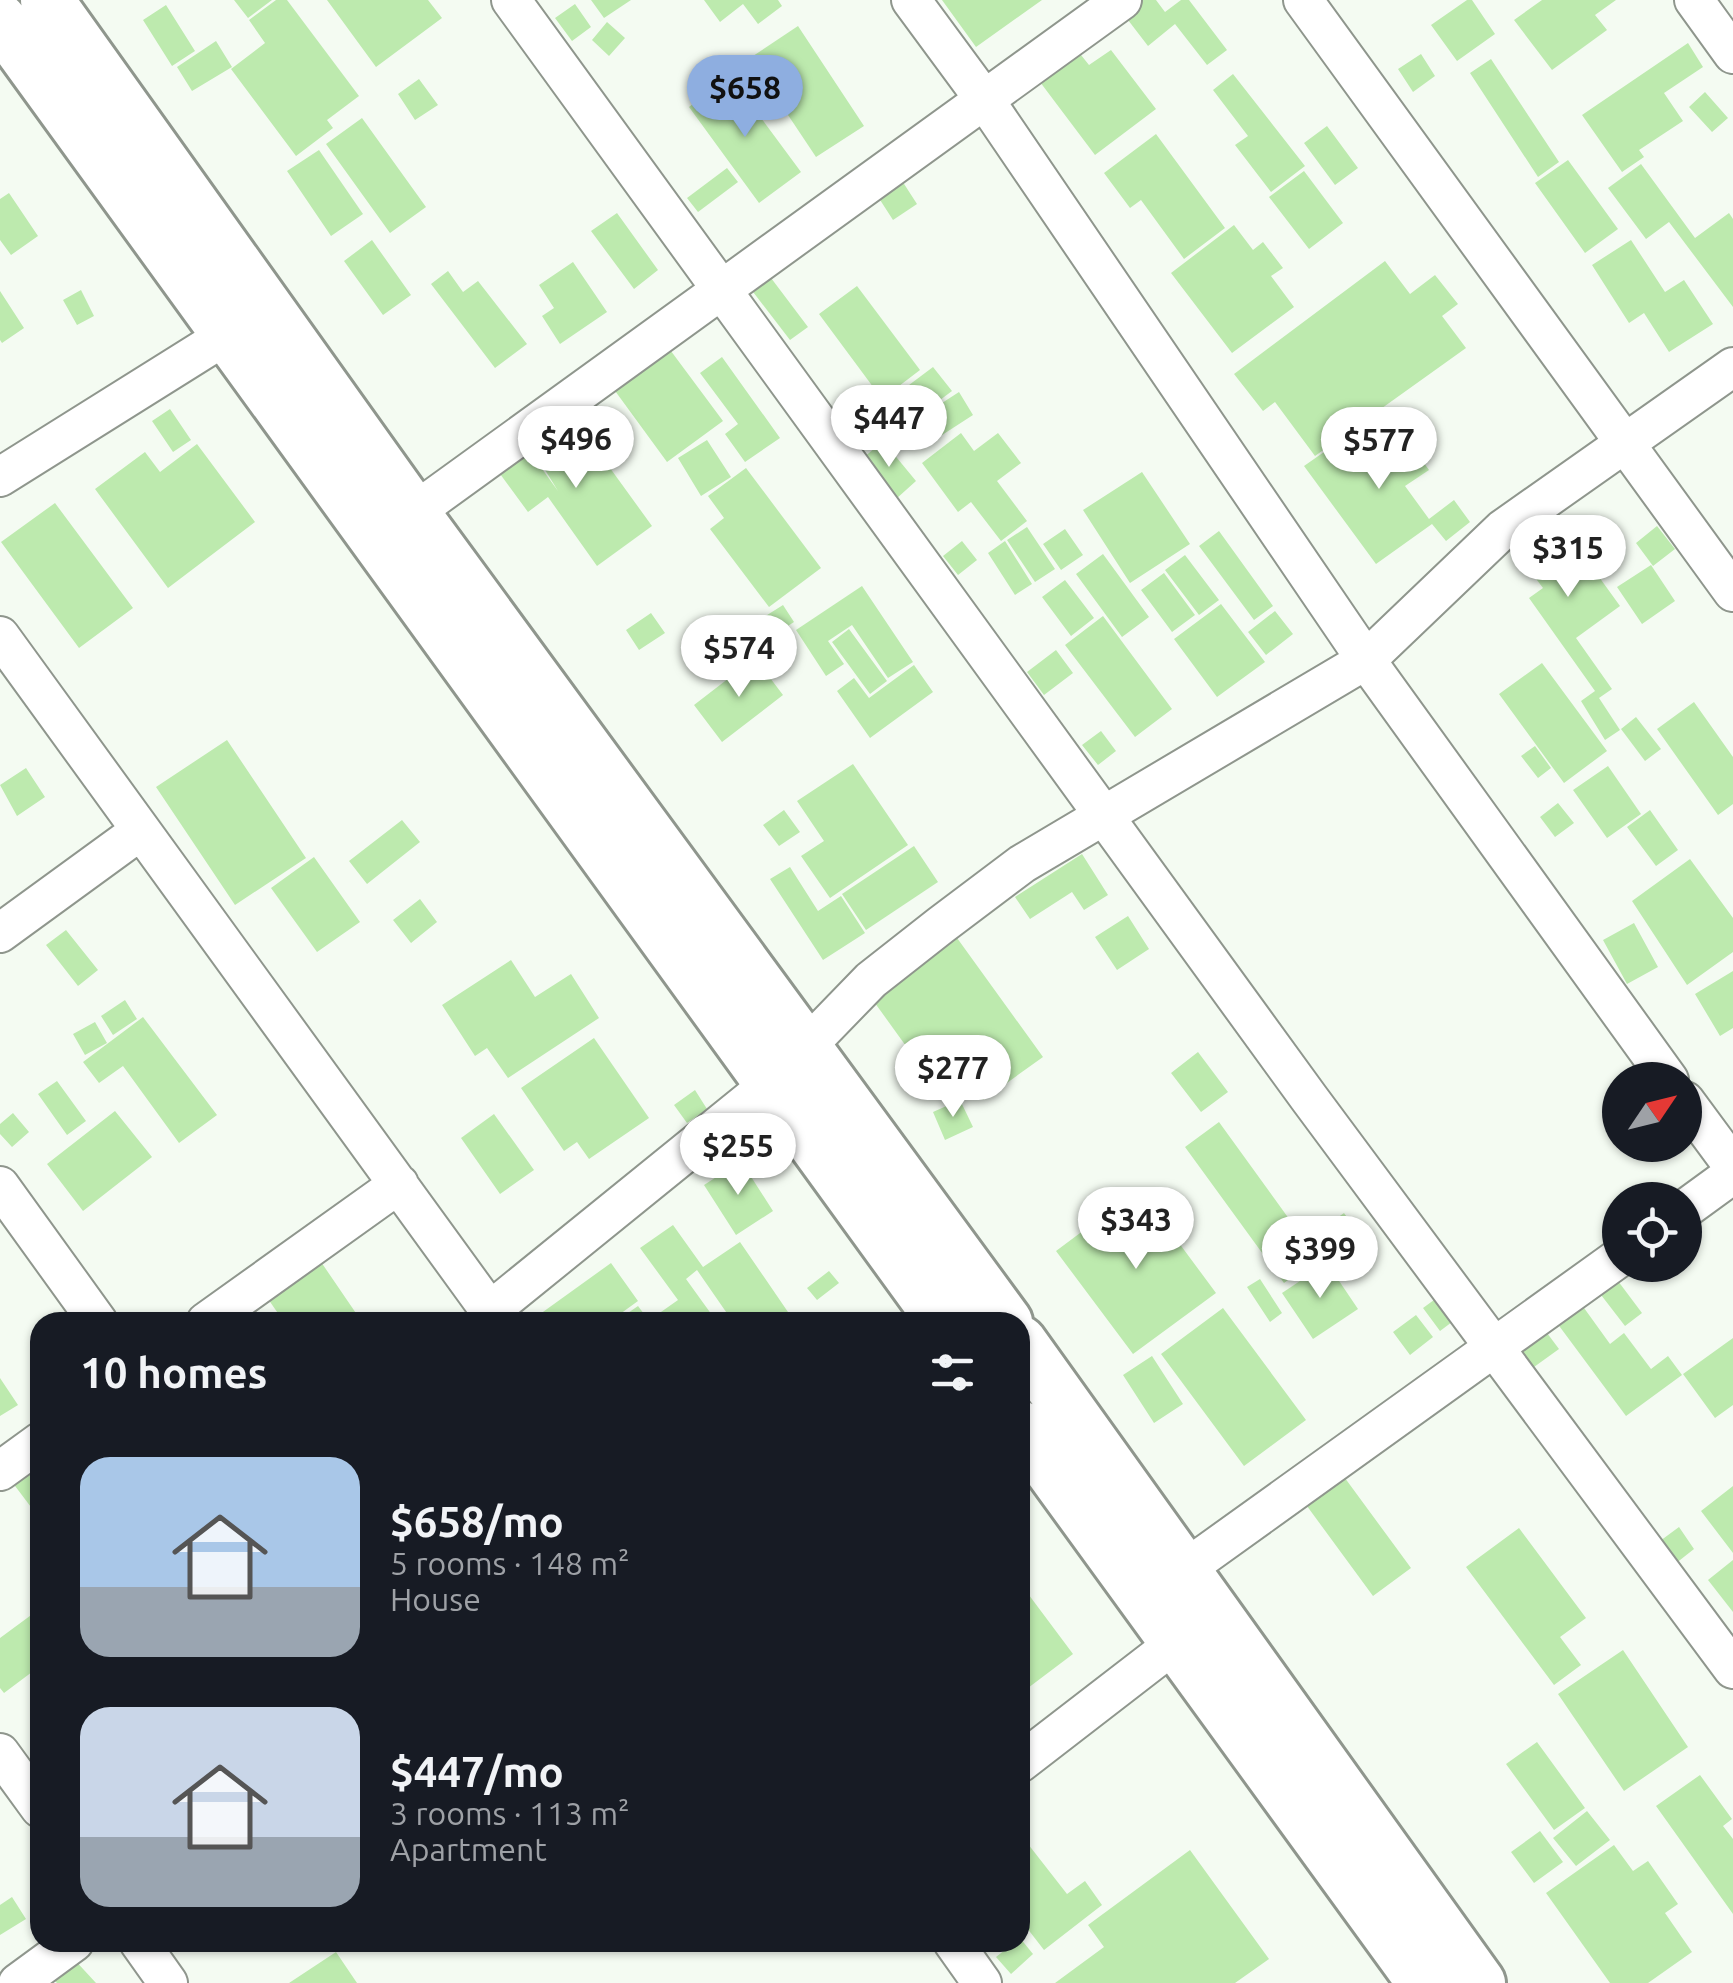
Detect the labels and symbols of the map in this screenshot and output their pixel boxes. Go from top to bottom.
pin: $658 [686,55,804,140]
pin: $447 [830,385,948,470]
pin: $496 [517,406,635,491]
pin: $577 [1320,407,1438,492]
pin: $315 [1509,515,1627,600]
pin: $574 [680,615,798,700]
pin: $277 [894,1035,1012,1120]
north arrow [1602,1062,1702,1162]
pin: $255 [679,1113,797,1198]
pin: $343 [1077,1187,1195,1272]
pin: $399 [1261,1216,1379,1301]

